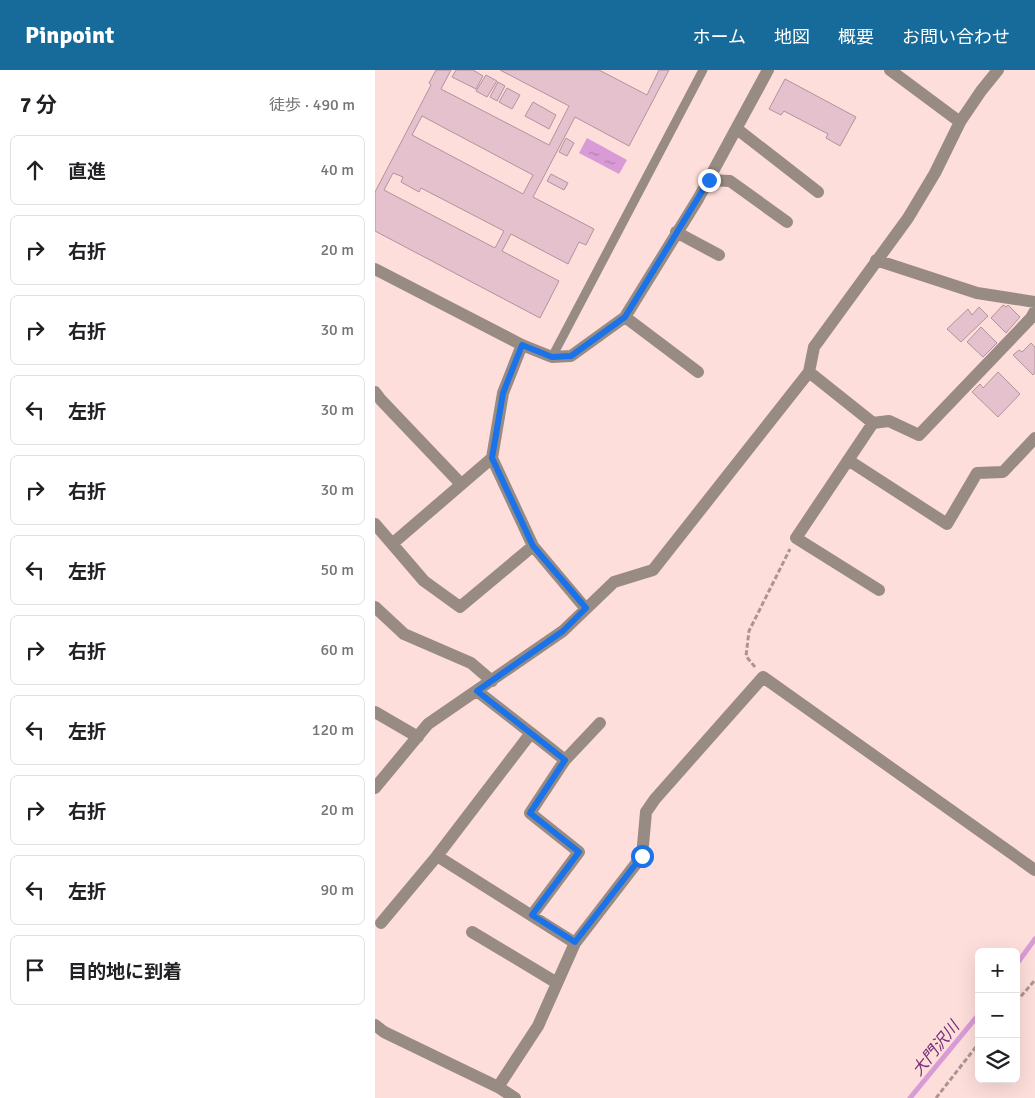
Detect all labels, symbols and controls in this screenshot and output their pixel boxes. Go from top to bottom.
text: Pinpoint [25,20,114,50]
text: ホーム [693,26,746,48]
text: 地図 [774,26,810,48]
text: 概要 [838,26,874,48]
text: お問い合わせ [902,26,1010,48]
text: 7 分 [20,92,57,118]
text: 徒歩 · 490 m [269,95,355,115]
icon: ahead [21,156,49,184]
text: 直進 [68,160,106,184]
text: 40 m [320,160,354,180]
route end [698,169,721,192]
icon: right [21,236,49,264]
text: 右折 [68,240,106,264]
text: 20 m [320,240,354,260]
icon: right [21,316,49,344]
text: 右折 [68,320,106,344]
text: 30 m [320,320,354,340]
icon: left [21,396,49,424]
text: 左折 [68,400,106,424]
text: 30 m [320,400,354,420]
icon: right [21,476,49,504]
text: 右折 [68,480,106,504]
text: 30 m [320,480,354,500]
icon: left [21,556,49,584]
text: 左折 [68,560,106,584]
text: 50 m [320,560,354,580]
icon: right [21,636,49,664]
text: 右折 [68,640,106,664]
text: 60 m [320,640,354,660]
icon: left [21,716,49,744]
text: 左折 [68,720,106,744]
text: 120 m [312,720,354,740]
icon: right [21,796,49,824]
text: 右折 [68,800,106,824]
text: 20 m [320,800,354,820]
route start [631,845,654,868]
icon: left [21,876,49,904]
text: 左折 [68,880,106,904]
text: 90 m [320,880,354,900]
map controls [975,948,1020,1083]
button: + [975,948,1020,993]
icon: arrive [21,956,49,984]
text: 目的地に到着 [68,960,182,984]
button: − [975,993,1020,1038]
water label: 大門沢川 [908,1016,965,1080]
button: layers [975,1038,1020,1083]

